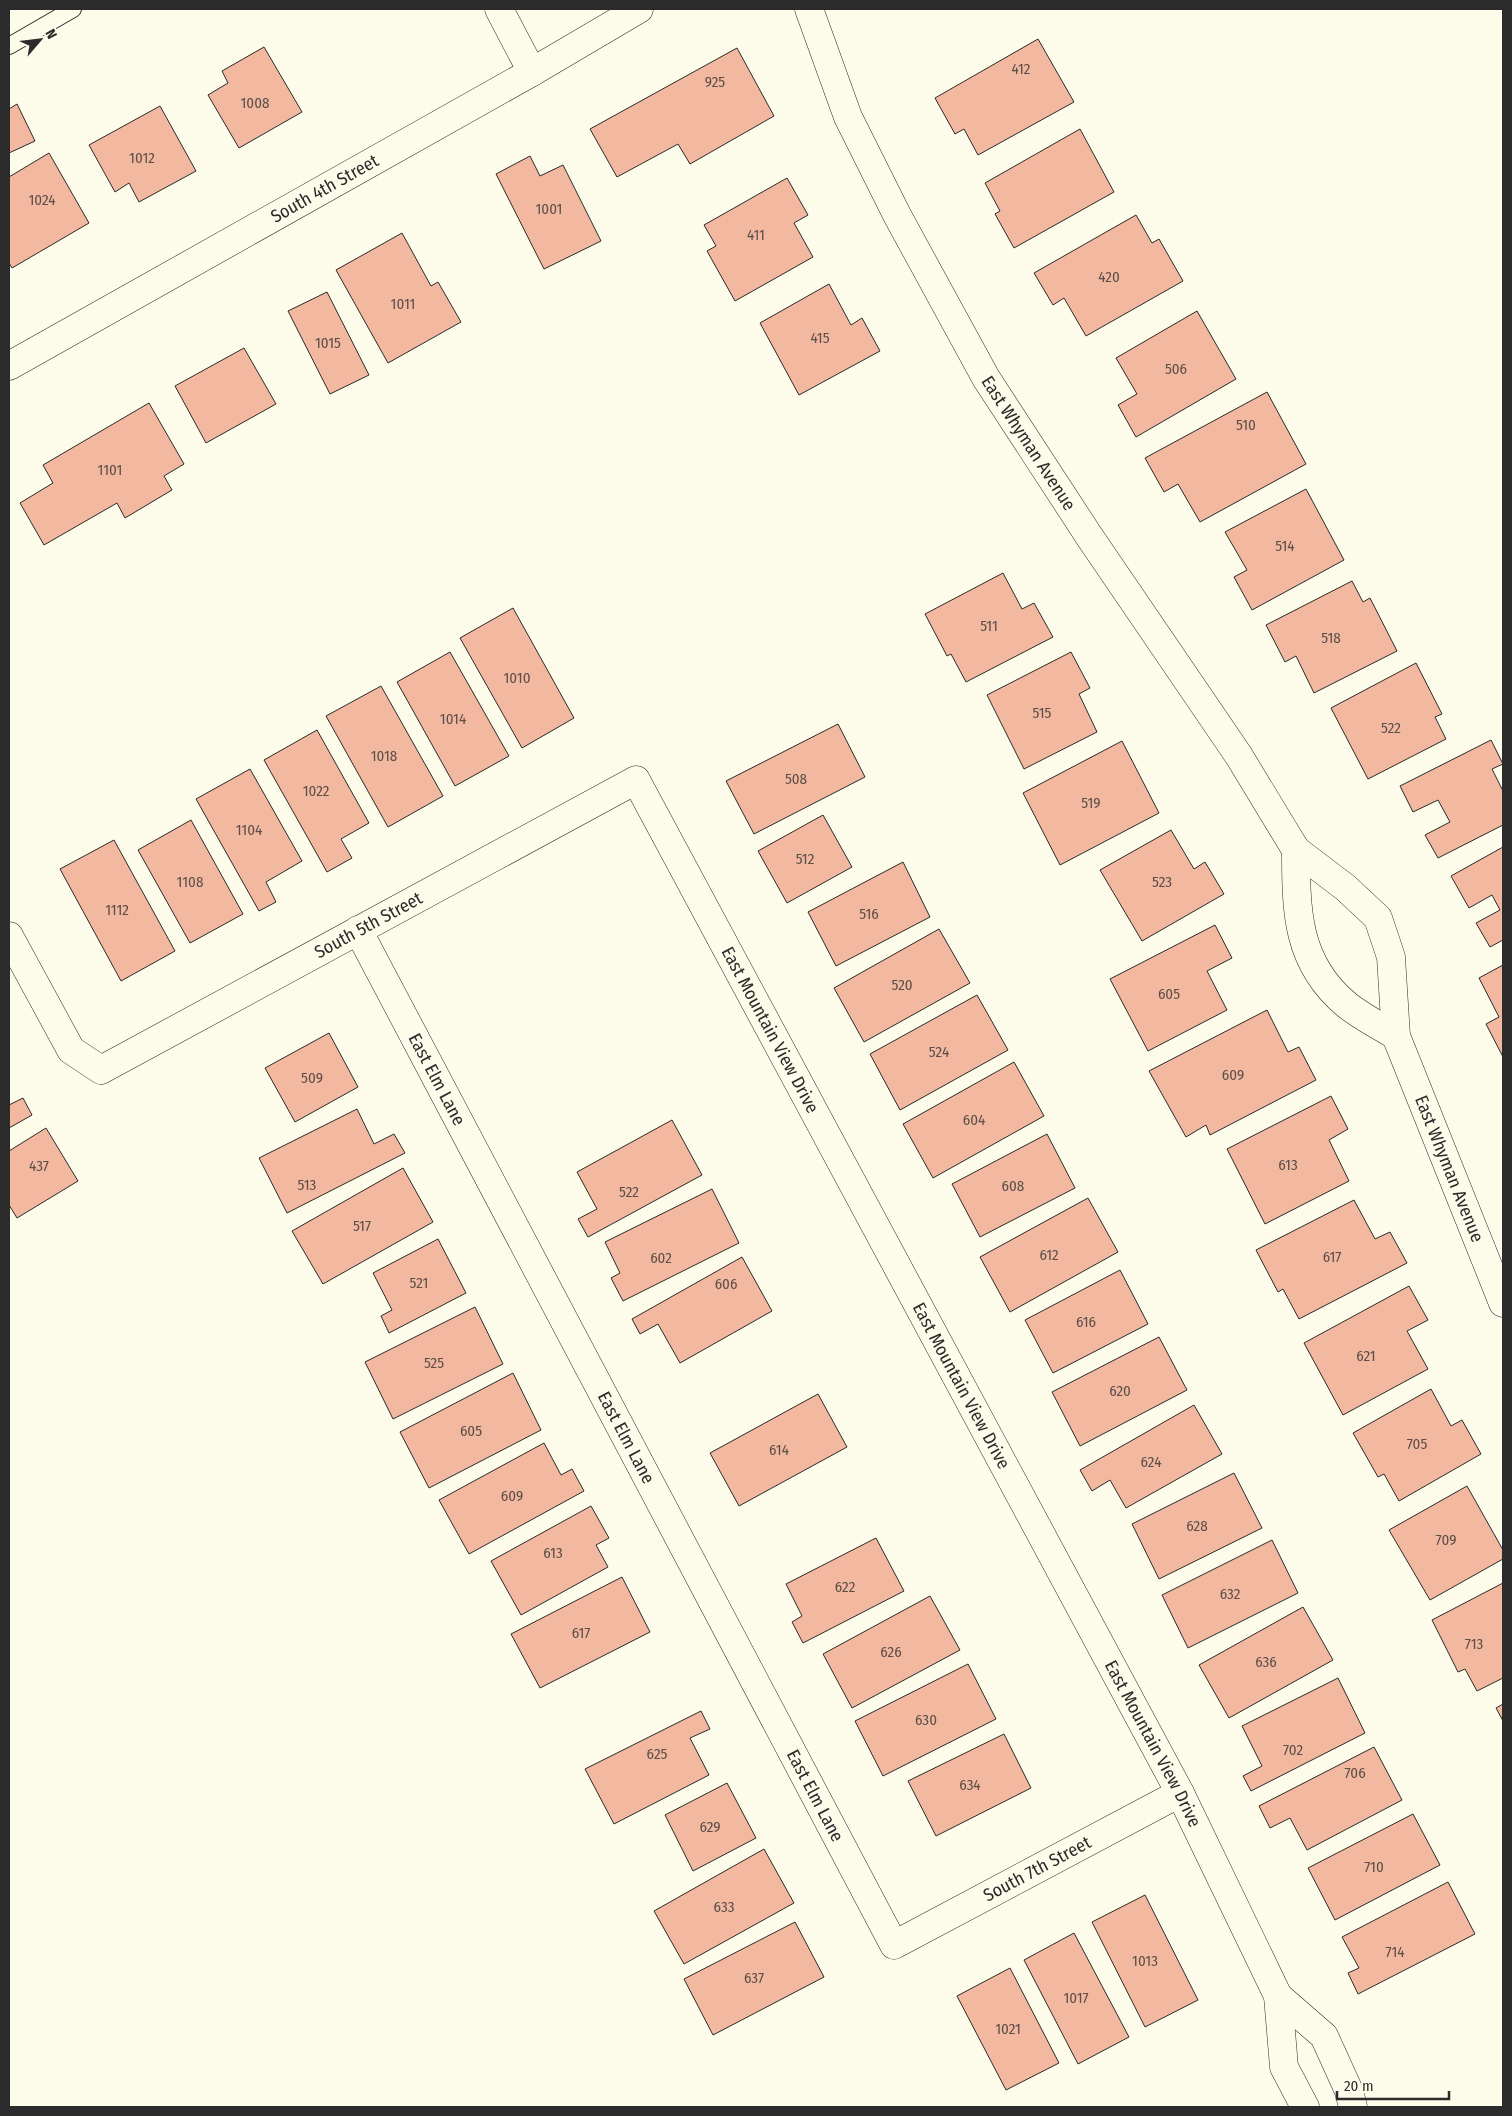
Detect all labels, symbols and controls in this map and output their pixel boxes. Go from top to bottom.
north arrow [15,15,65,65]
text: N [42,26,61,42]
house number: 412 [1012,60,1031,78]
house number: 925 [705,73,725,91]
house number: 1008 [241,94,269,112]
house number: 1012 [129,149,155,167]
street label: South 4th Street [267,150,382,228]
house number: 1024 [28,191,56,209]
house number: 1001 [536,200,562,218]
house number: 411 [747,226,765,244]
house number: 420 [1098,268,1120,286]
house number: 1011 [391,295,415,313]
house number: 415 [810,329,830,347]
house number: 1015 [315,334,341,352]
house number: 506 [1165,360,1187,378]
street label: East Whyman Avenue [977,372,1080,515]
house number: 510 [1236,416,1256,434]
house number: 1101 [98,461,122,479]
house number: 514 [1275,537,1295,555]
house number: 511 [980,617,998,635]
house number: 518 [1321,629,1341,647]
house number: 1010 [504,669,530,687]
house number: 515 [1033,704,1052,722]
house number: 1014 [440,710,466,728]
house number: 522 [1381,719,1401,737]
house number: 1018 [371,747,397,765]
house number: 508 [785,770,807,788]
house number: 1022 [303,782,330,800]
house number: 519 [1081,794,1101,812]
house number: 1104 [236,821,262,839]
house number: 512 [796,850,815,868]
house number: 1108 [177,873,203,891]
house number: 523 [1152,873,1172,891]
street label: South 5th Street [311,887,426,963]
house number: 1112 [105,901,129,919]
house number: 516 [859,905,879,923]
street label: East Mountain View Drive [717,943,824,1117]
house number: 520 [891,976,913,994]
house number: 605 [1158,985,1180,1003]
street label: East Elm Lane [404,1030,470,1129]
house number: 524 [929,1043,949,1061]
house number: 609 [1222,1066,1244,1084]
house number: 509 [301,1069,323,1087]
street label: East Whyman Avenue [1410,1092,1489,1246]
house number: 604 [963,1111,985,1129]
house number: 613 [1278,1156,1298,1174]
house number: 437 [29,1157,49,1175]
house number: 513 [298,1176,317,1194]
house number: 608 [1002,1177,1024,1195]
house number: 522 [619,1183,639,1201]
house number: 517 [353,1217,371,1235]
house number: 612 [1039,1246,1059,1264]
house number: 617 [1323,1248,1341,1266]
house number: 602 [650,1249,672,1267]
house number: 521 [410,1274,428,1292]
house number: 606 [715,1275,737,1293]
street label: East Mountain View Drive [908,1299,1015,1473]
house number: 616 [1076,1313,1096,1331]
house number: 621 [1356,1347,1376,1365]
house number: 525 [424,1354,444,1372]
house number: 620 [1109,1382,1131,1400]
street label: East Elm Lane [593,1388,659,1487]
house number: 605 [460,1422,482,1440]
house number: 705 [1407,1435,1427,1453]
house number: 614 [769,1441,789,1459]
house number: 624 [1141,1453,1161,1471]
house number: 609 [501,1487,523,1505]
house number: 628 [1186,1517,1208,1535]
house number: 709 [1436,1531,1456,1549]
house number: 613 [543,1544,563,1562]
house number: 622 [835,1578,856,1596]
house number: 632 [1220,1585,1241,1603]
house number: 617 [572,1624,590,1642]
house number: 713 [1465,1635,1483,1653]
house number: 626 [880,1643,902,1661]
house number: 636 [1255,1653,1277,1671]
street label: East Mountain View Drive [1100,1657,1206,1831]
house number: 630 [915,1711,937,1729]
house number: 702 [1283,1741,1303,1759]
house number: 625 [647,1745,668,1763]
street label: East Elm Lane [782,1746,849,1846]
house number: 706 [1344,1764,1366,1782]
house number: 634 [959,1776,981,1794]
house number: 629 [699,1818,721,1836]
street label: South 7th Street [980,1831,1095,1906]
house number: 710 [1364,1858,1384,1876]
house number: 633 [714,1898,735,1916]
house number: 714 [1386,1943,1405,1961]
house number: 1013 [1132,1952,1158,1970]
house number: 637 [744,1969,764,1987]
house number: 1017 [1063,1989,1089,2007]
house number: 1021 [995,2020,1021,2038]
scale bar [1337,2068,1450,2100]
text: 20 m [1344,2077,1374,2095]

